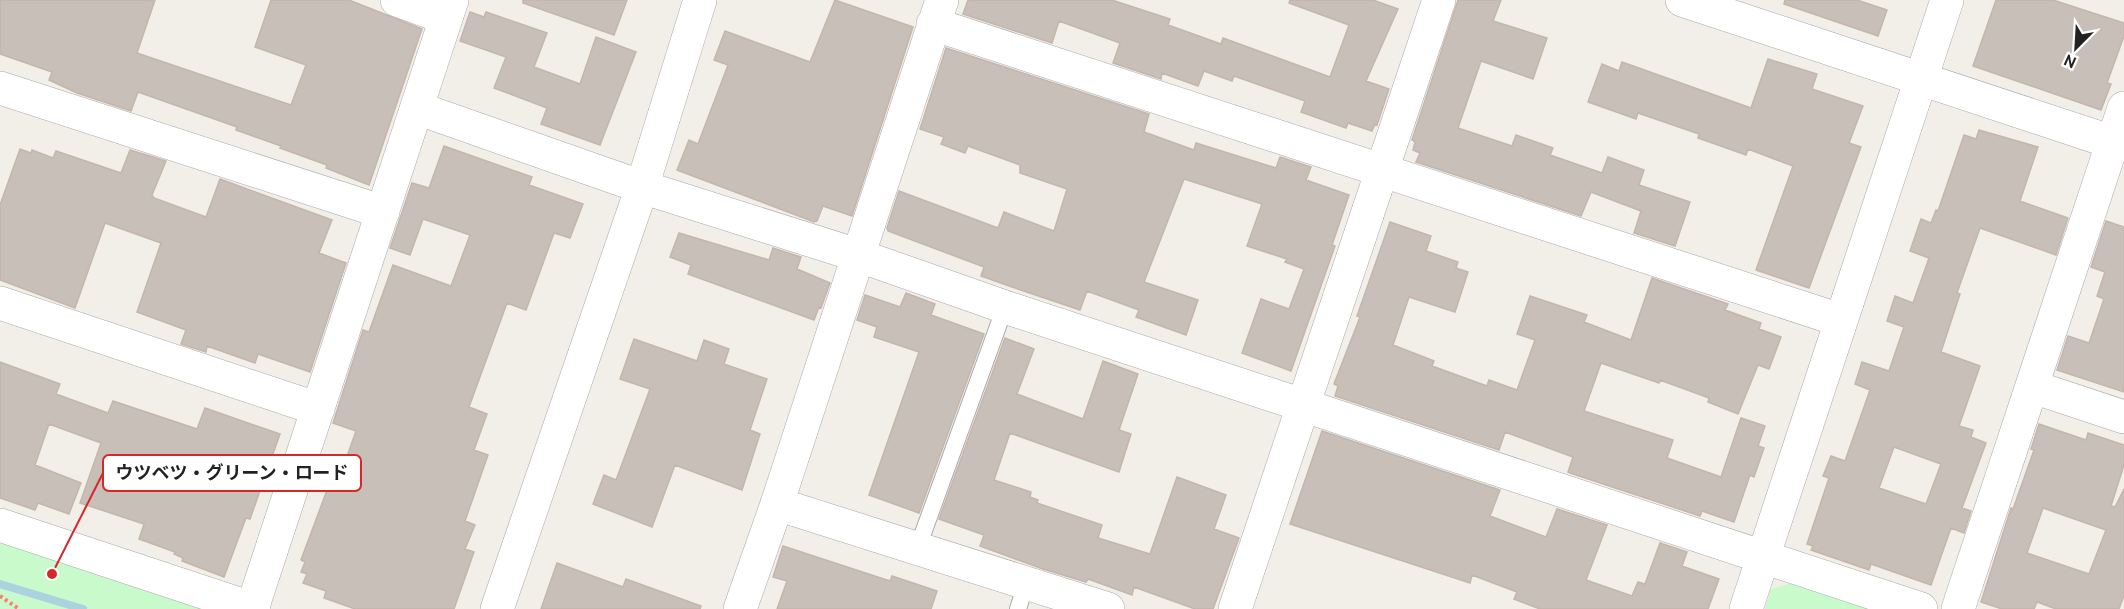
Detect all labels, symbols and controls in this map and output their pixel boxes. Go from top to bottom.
north arrow [2046,18,2106,78]
text: N [2061,50,2079,72]
callout: ウツベツ・グリーン・ロード [103,455,361,491]
text: ウツベツ・グリーン・ロード [115,462,349,484]

